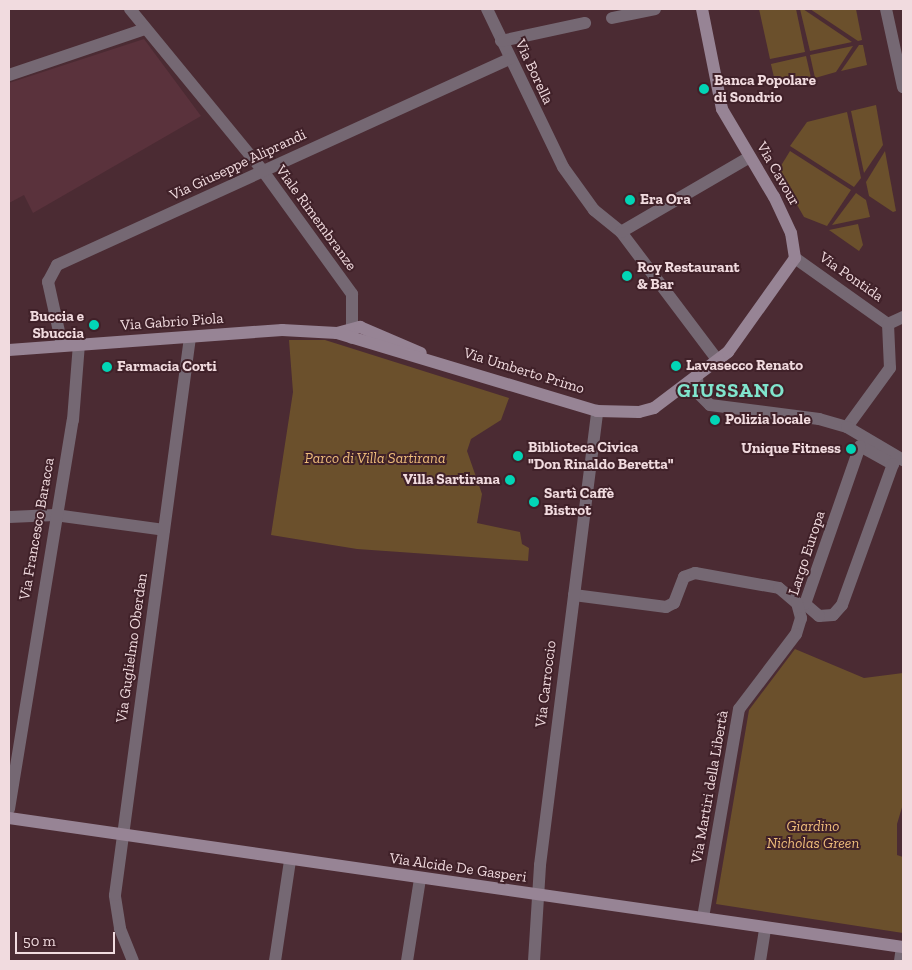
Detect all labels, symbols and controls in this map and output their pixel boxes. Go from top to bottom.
street label: Via Borella [511,37,557,107]
place label: Banca Popolare di Sondrio [714,71,816,106]
marker: Banca Popolare di Sondrio [698,83,710,95]
street label: Via Giuseppe Aliprandi [167,125,309,205]
street label: Via Cavour [753,139,803,209]
street label: Viale Rimembranze [272,162,360,274]
place label: Era Ora [640,191,691,209]
marker: Era Ora [624,194,636,206]
street label: Via Pontida [815,248,887,306]
place label: Roy Restaurant & Bar [637,258,740,293]
marker: Roy Restaurant & Bar [621,270,633,282]
place label: Buccia e Sbuccia [30,307,84,342]
street label: Via Gabrio Piola [120,309,224,335]
marker: Buccia e Sbuccia [88,319,100,331]
street label: Via Umberto Primo [461,344,587,398]
place label: Lavasecco Renato [686,357,803,375]
place label: Farmacia Corti [117,358,217,376]
marker: Lavasecco Renato [670,360,682,372]
marker: Farmacia Corti [101,361,113,373]
district label: GIUSSANO [676,378,786,402]
place label: Polizia locale [725,411,811,429]
marker: Polizia locale [709,414,721,426]
place label: Biblioteca Civica "Don Rinaldo Beretta" [528,438,673,473]
place label: Unique Fitness [741,440,841,458]
marker: Unique Fitness [845,443,857,455]
park label: Parco di Villa Sartirana [304,450,446,468]
marker: Biblioteca Civica "Don Rinaldo Beretta" [512,450,524,462]
street label: Via Francesco Baracca [16,456,58,602]
place label: Villa Sartirana [403,471,500,489]
marker: Villa Sartirana [504,474,516,486]
place label: Sartì Caffè Bistrot [544,484,614,519]
marker: Sartì Caffè Bistrot [528,496,540,508]
street label: Largo Europa [785,508,829,598]
street label: Via Guglielmo Oberdan [113,572,151,724]
street label: Via Carroccio [532,640,560,728]
street label: Via Martiri della Libertà [688,709,732,865]
park label: Giardino Nicholas Green [767,817,859,852]
street label: Via Alcide De Gasperi [388,849,528,887]
scale bar [18,922,118,954]
text: 50 m [23,932,56,950]

